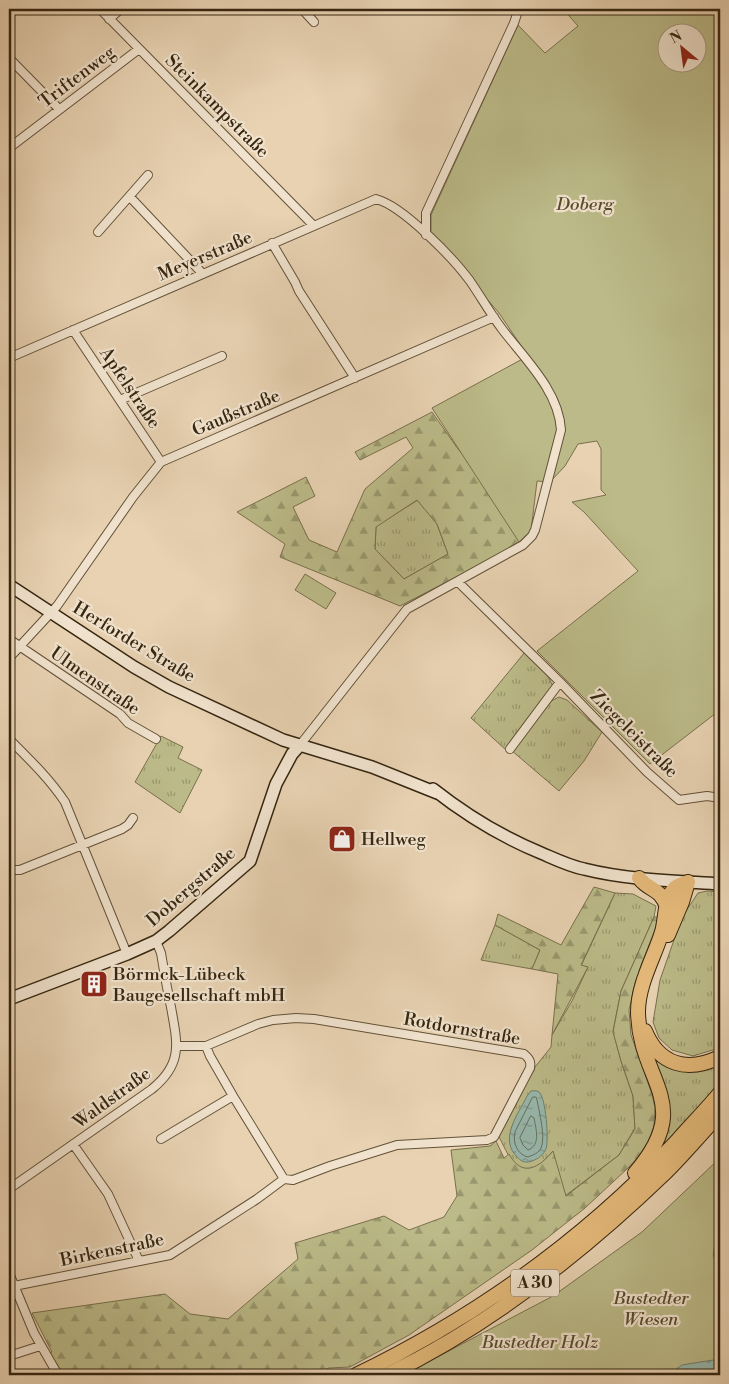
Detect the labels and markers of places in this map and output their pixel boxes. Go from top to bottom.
shop icon: Hellweg [327,824,357,854]
place label: Hellweg [361,828,427,851]
place label: Börmck-Lübeck Baugesellschaft mbH [112,963,286,1007]
building icon: Börmck-Lübeck Baugesellschaft mbH [79,969,109,999]

